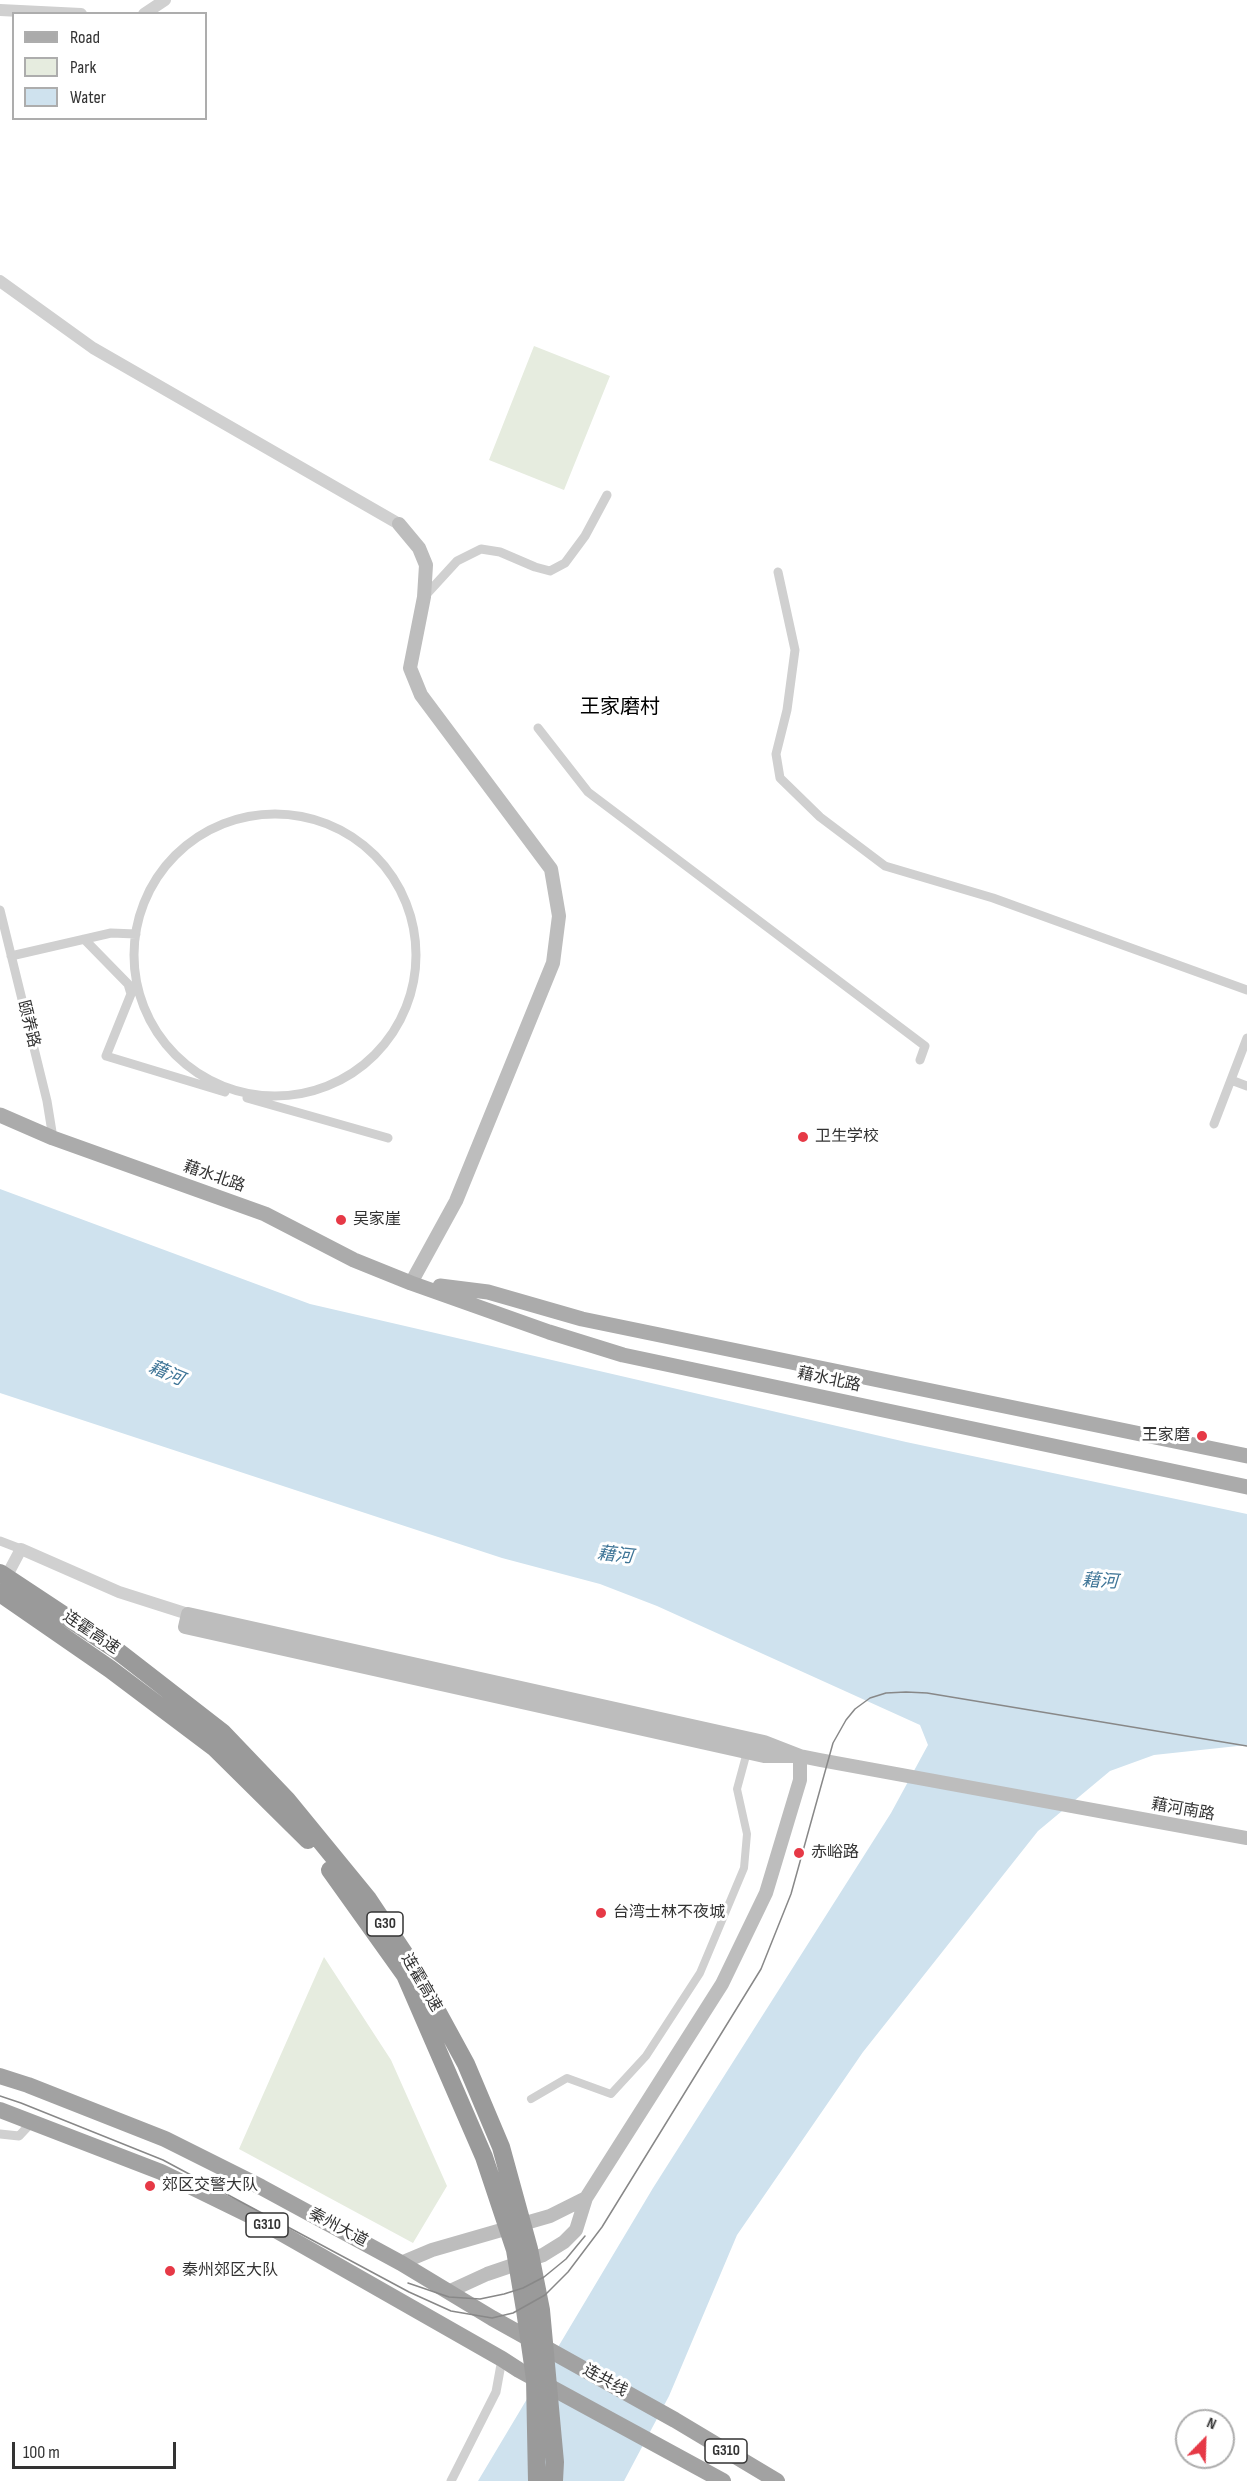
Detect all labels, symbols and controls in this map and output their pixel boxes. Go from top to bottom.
legend [12,12,207,120]
text: Road [70,27,100,48]
text: Park [70,57,96,78]
text: Water [70,87,106,108]
district label: 王家磨村 [580,696,660,720]
street label: 颐养路 [13,998,43,1050]
place label: 卫生学校 [815,1127,879,1147]
marker: 卫生学校 [796,1130,810,1144]
street label: 藉水北路 [181,1158,247,1196]
place label: 吴家崖 [353,1210,401,1230]
marker: 吴家崖 [334,1213,348,1227]
water label: 藉河 [145,1357,187,1391]
street label: 藉水北路 [796,1364,862,1396]
place label: 王家磨 [1142,1426,1190,1446]
marker: 王家磨 [1195,1429,1209,1443]
water label: 藉河 [596,1543,634,1569]
water label: 藉河 [1081,1570,1119,1594]
street label: 连霍高速 [59,1607,123,1659]
street label: 藉河南路 [1150,1795,1216,1825]
place label: 赤峪路 [811,1843,859,1863]
marker: 赤峪路 [792,1846,806,1860]
place label: 台湾士林不夜城 [613,1903,725,1923]
marker: 台湾士林不夜城 [594,1906,608,1920]
road number: G30 [367,1912,403,1936]
street label: 连霍高速 [397,1950,445,2016]
place label: 郊区交警大队 [162,2176,258,2196]
marker: 郊区交警大队 [143,2179,157,2193]
street label: 秦州大道 [305,2205,371,2251]
road number: G310 [246,2213,288,2237]
place label: 秦州郊区大队 [182,2261,278,2281]
marker: 秦州郊区大队 [163,2264,177,2278]
street label: 连共线 [579,2361,631,2401]
north arrow [1175,2409,1235,2469]
text: N [1204,2413,1219,2434]
scale bar [15,2430,178,2468]
road number: G310 [705,2439,747,2463]
text: 100 m [23,2442,60,2463]

